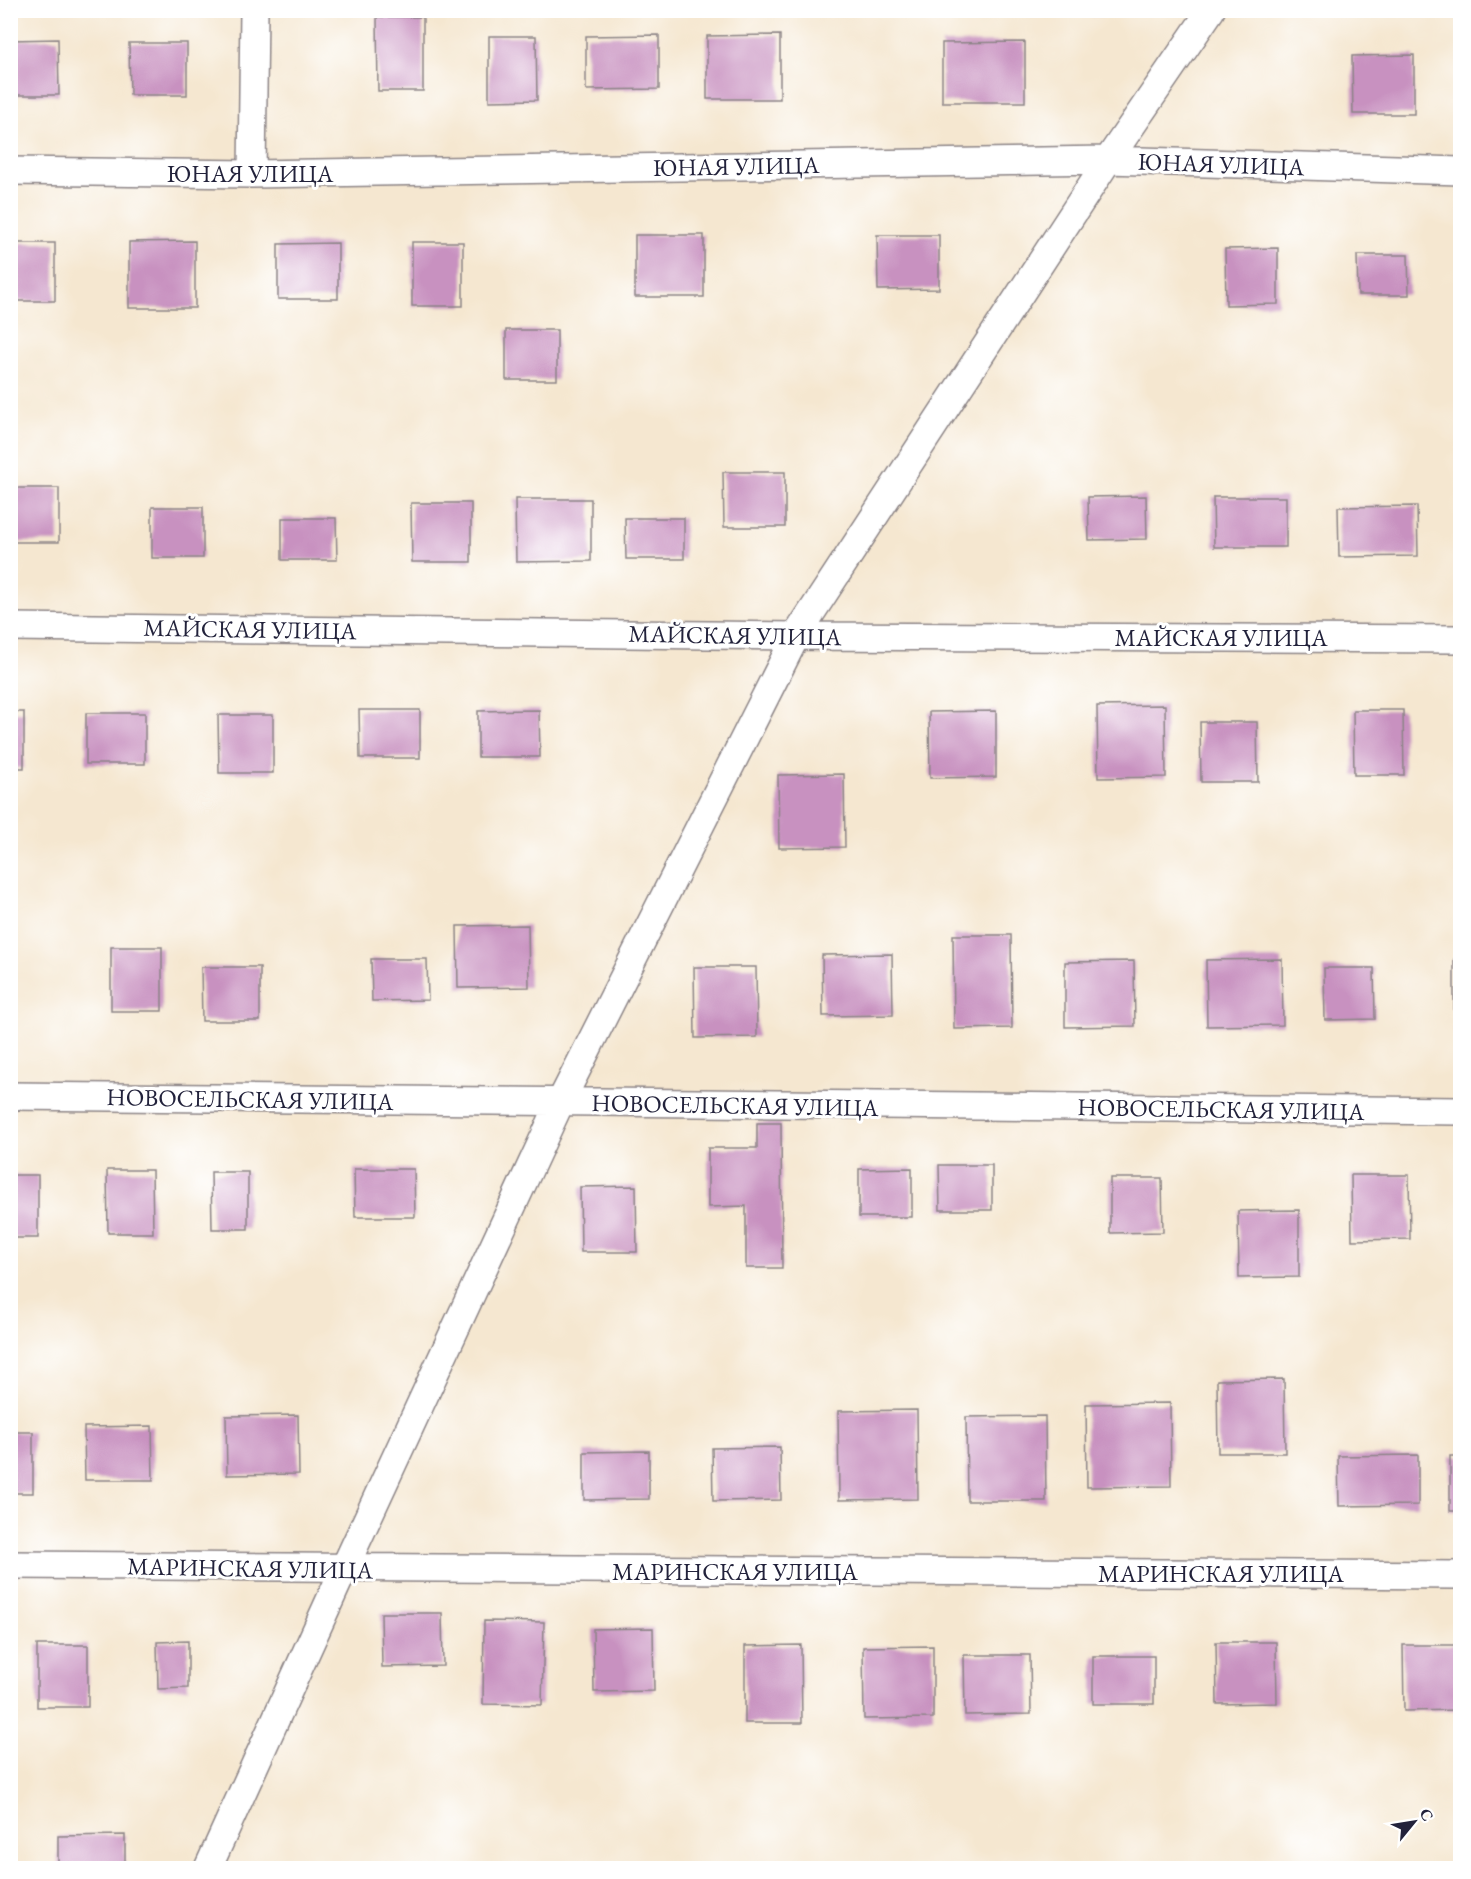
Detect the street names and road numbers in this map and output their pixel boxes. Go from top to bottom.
street label: ЮНАЯ УЛИЦА [1137,146,1305,182]
street label: ЮНАЯ УЛИЦА [652,149,820,183]
street label: ЮНАЯ УЛИЦА [167,158,334,189]
street label: МАЙСКАЯ УЛИЦА [143,612,357,646]
street label: МАЙСКАЯ УЛИЦА [628,618,842,652]
street label: МАЙСКАЯ УЛИЦА [1114,622,1328,653]
street label: НОВОСЕЛЬСКАЯ УЛИЦА [106,1081,394,1117]
street label: НОВОСЕЛЬСКАЯ УЛИЦА [591,1087,879,1123]
street label: НОВОСЕЛЬСКАЯ УЛИЦА [1077,1091,1365,1127]
street label: МАРИНСКАЯ УЛИЦА [127,1550,374,1586]
street label: МАРИНСКАЯ УЛИЦА [612,1556,858,1587]
street label: МАРИНСКАЯ УЛИЦА [1098,1558,1344,1589]

